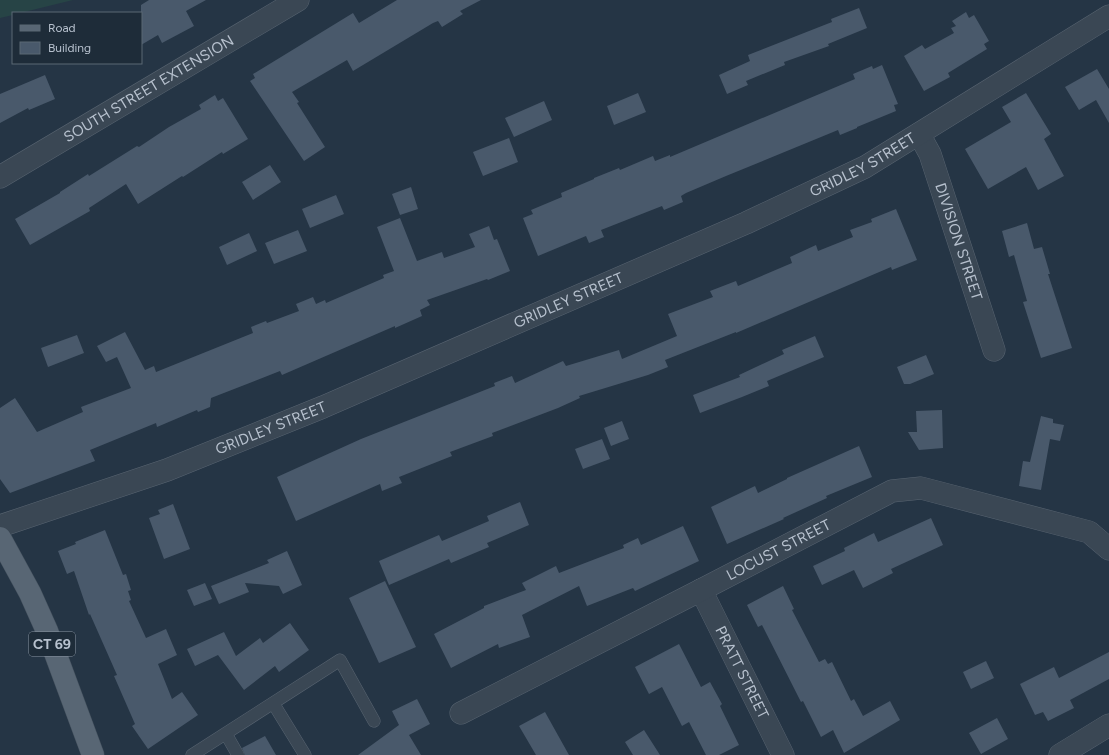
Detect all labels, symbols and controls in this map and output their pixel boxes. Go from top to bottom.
legend [12,12,142,64]
text: Road [48,21,76,35]
street label: SOUTH STREET EXTENSION [60,31,237,146]
text: Building [48,41,91,55]
street label: GRIDLEY STREET [807,129,919,201]
street label: DIVISION STREET [931,181,986,303]
street label: GRIDLEY STREET [511,268,627,332]
street label: GRIDLEY STREET [213,397,329,458]
street label: LOCUST STREET [723,515,834,584]
street label: PRATT STREET [711,623,773,722]
road number: CT 69 [29,632,75,656]

